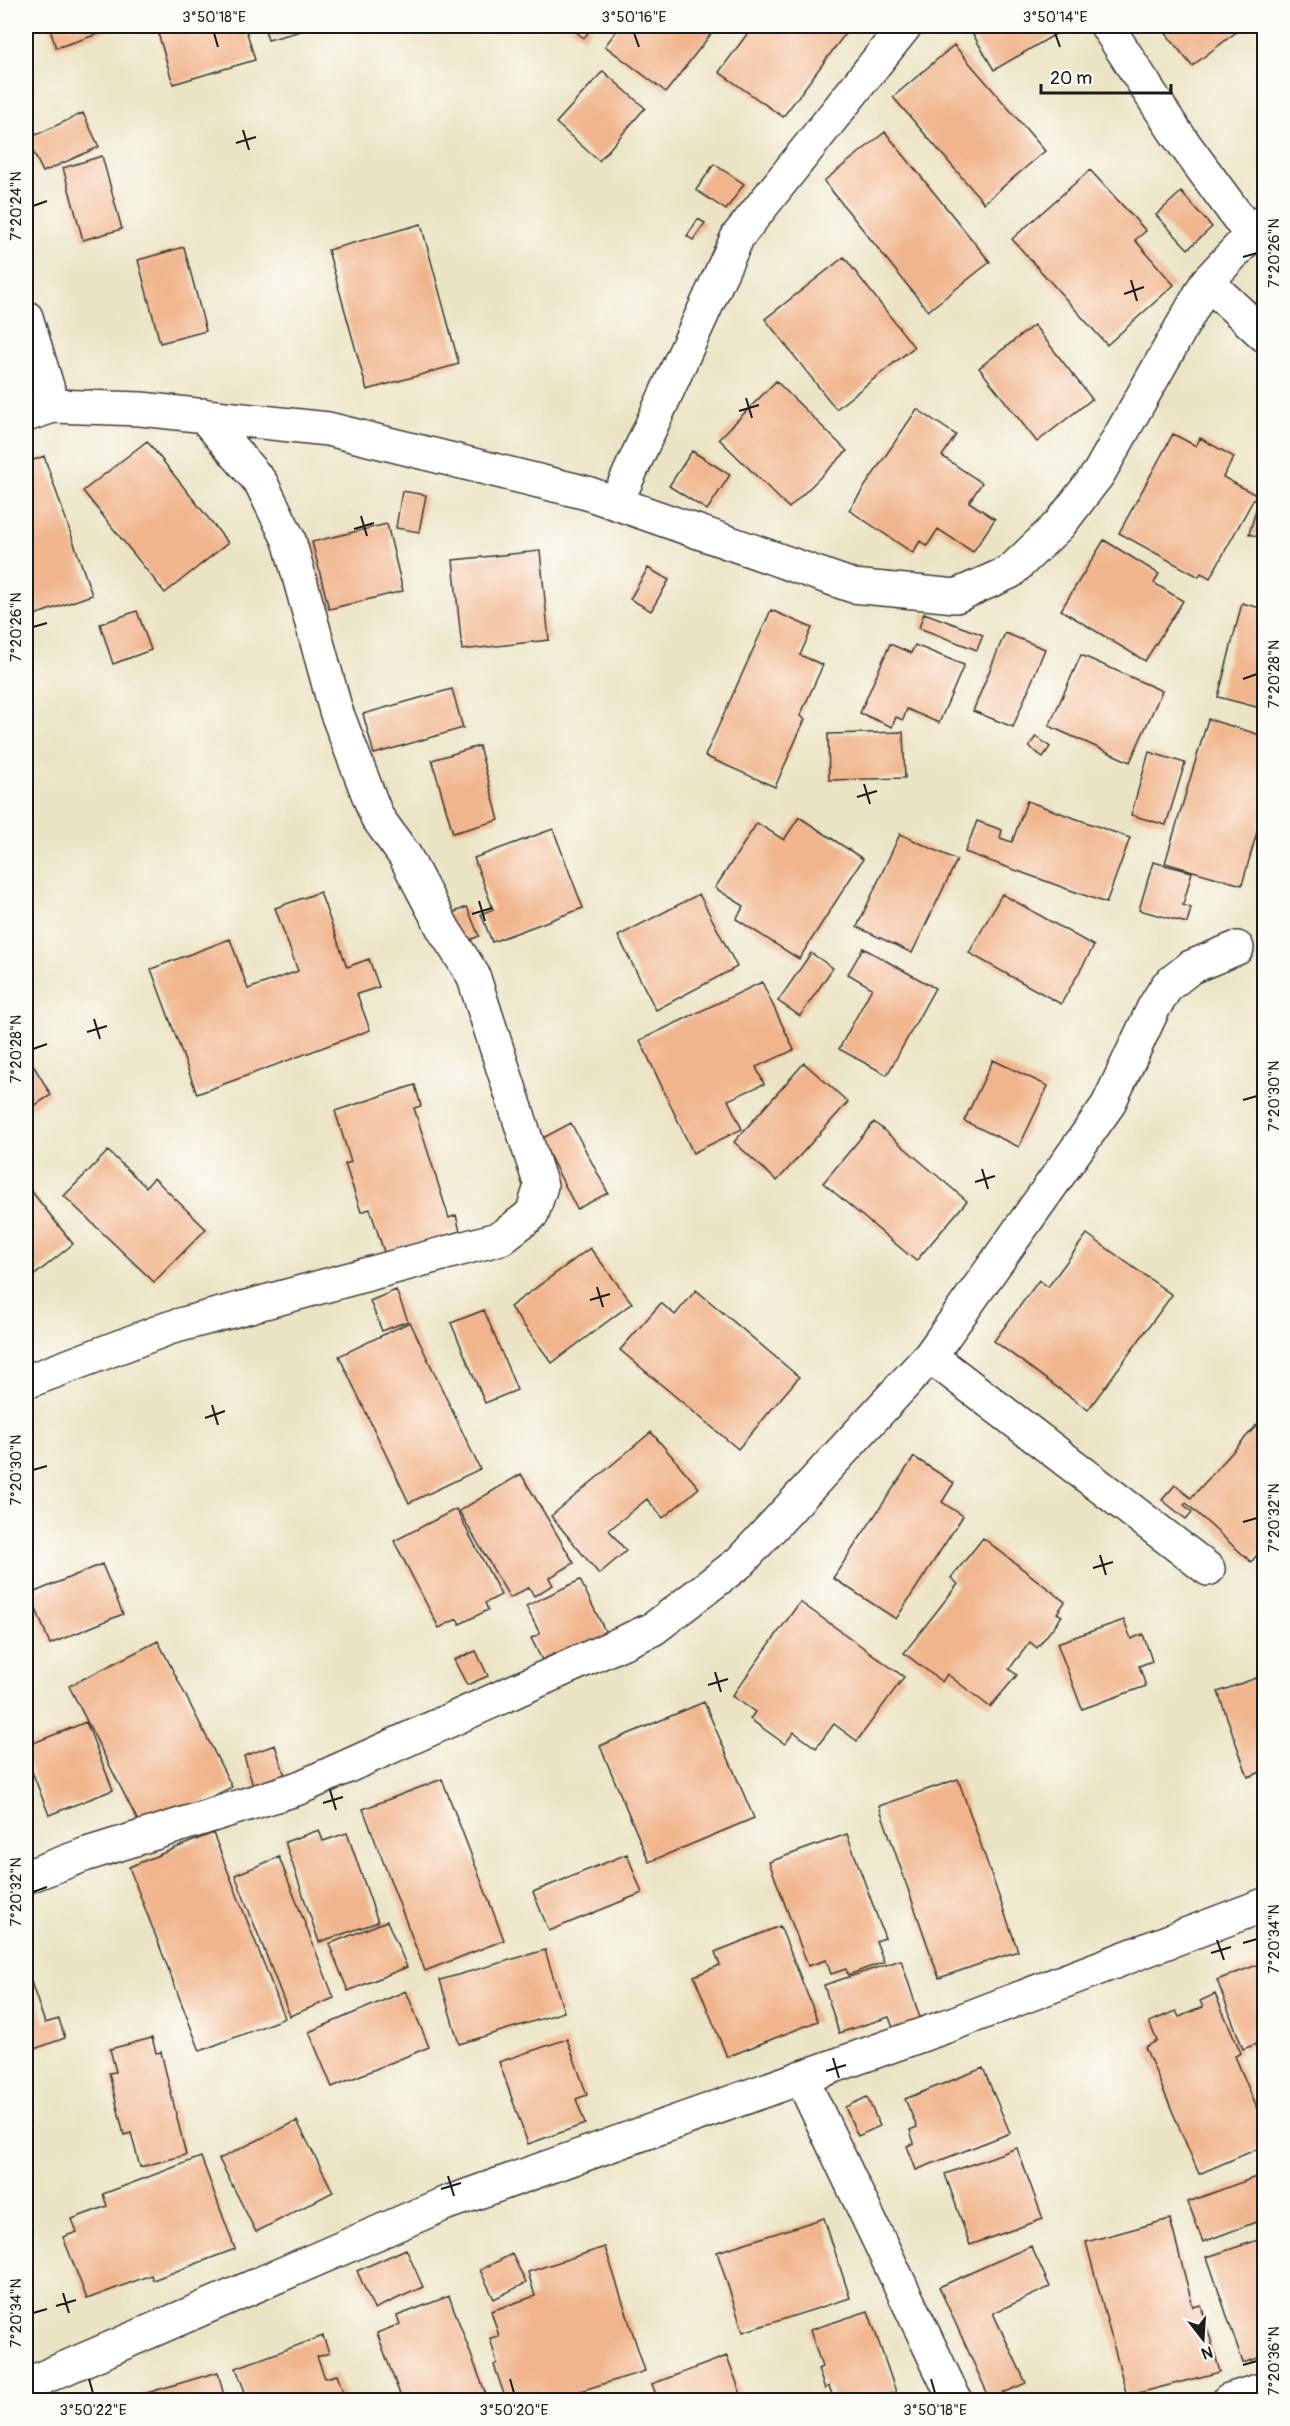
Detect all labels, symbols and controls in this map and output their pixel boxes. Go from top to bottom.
text: 3°50'18"E [182,8,246,27]
text: 3°50'16"E [602,8,667,27]
text: 3°50'14"E [1023,8,1088,27]
scale bar [1041,57,1172,95]
text: 20 m [1050,67,1092,90]
text: 7°20'24"N [7,171,26,241]
text: 7°20'26"N [1265,218,1284,288]
text: 7°20'26"N [7,592,26,662]
text: 7°20'28"N [1265,640,1284,708]
text: 7°20'28"N [7,1015,26,1083]
text: 7°20'30"N [1265,1061,1284,1131]
text: 7°20'30"N [7,1435,26,1505]
text: 7°20'32"N [1265,1483,1284,1553]
text: 7°20'32"N [7,1857,26,1927]
text: 7°20'34"N [1265,1904,1284,1974]
text: 7°20'34"N [7,2278,26,2348]
north arrow [1173,2309,1233,2369]
text: 7°20'36"N [1265,2326,1284,2396]
text: N [1199,2341,1215,2364]
text: 3°50'22"E [60,2401,127,2420]
text: 3°50'20"E [480,2401,549,2420]
text: 3°50'18"E [903,2401,967,2420]

